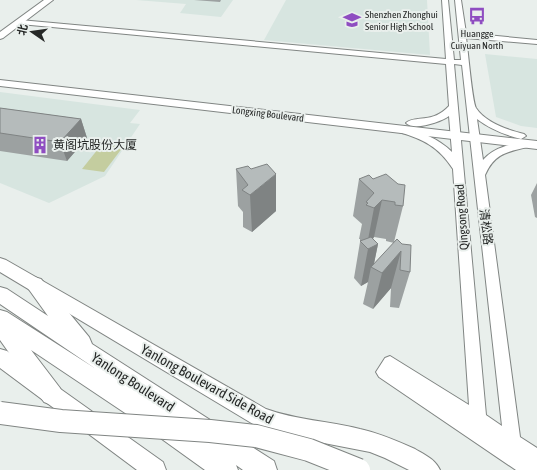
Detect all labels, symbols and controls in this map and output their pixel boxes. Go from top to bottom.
bus stop icon: Huangge Cuiyuan North [467,6,487,26]
place label: Shenzhen Zhonghui Senior High School [365,9,438,32]
school or university icon: Shenzhen Zhonghui Senior High School [342,10,362,30]
north arrow [12,12,52,52]
text: 北 [15,23,29,36]
place label: Huangge Cuiyuan North [451,28,503,51]
street label: Longxing Boulevard [231,104,305,124]
building icon: 黄阁坑股份大厦 [30,135,50,155]
place label: 黄阁坑股份大厦 [53,138,137,152]
street label: Qingsong Road [453,184,471,250]
street label: 清松路 [477,208,495,246]
street label: Yanlong Boulevard Side Road [138,341,276,427]
street label: Yanlong Boulevard [88,349,178,415]

